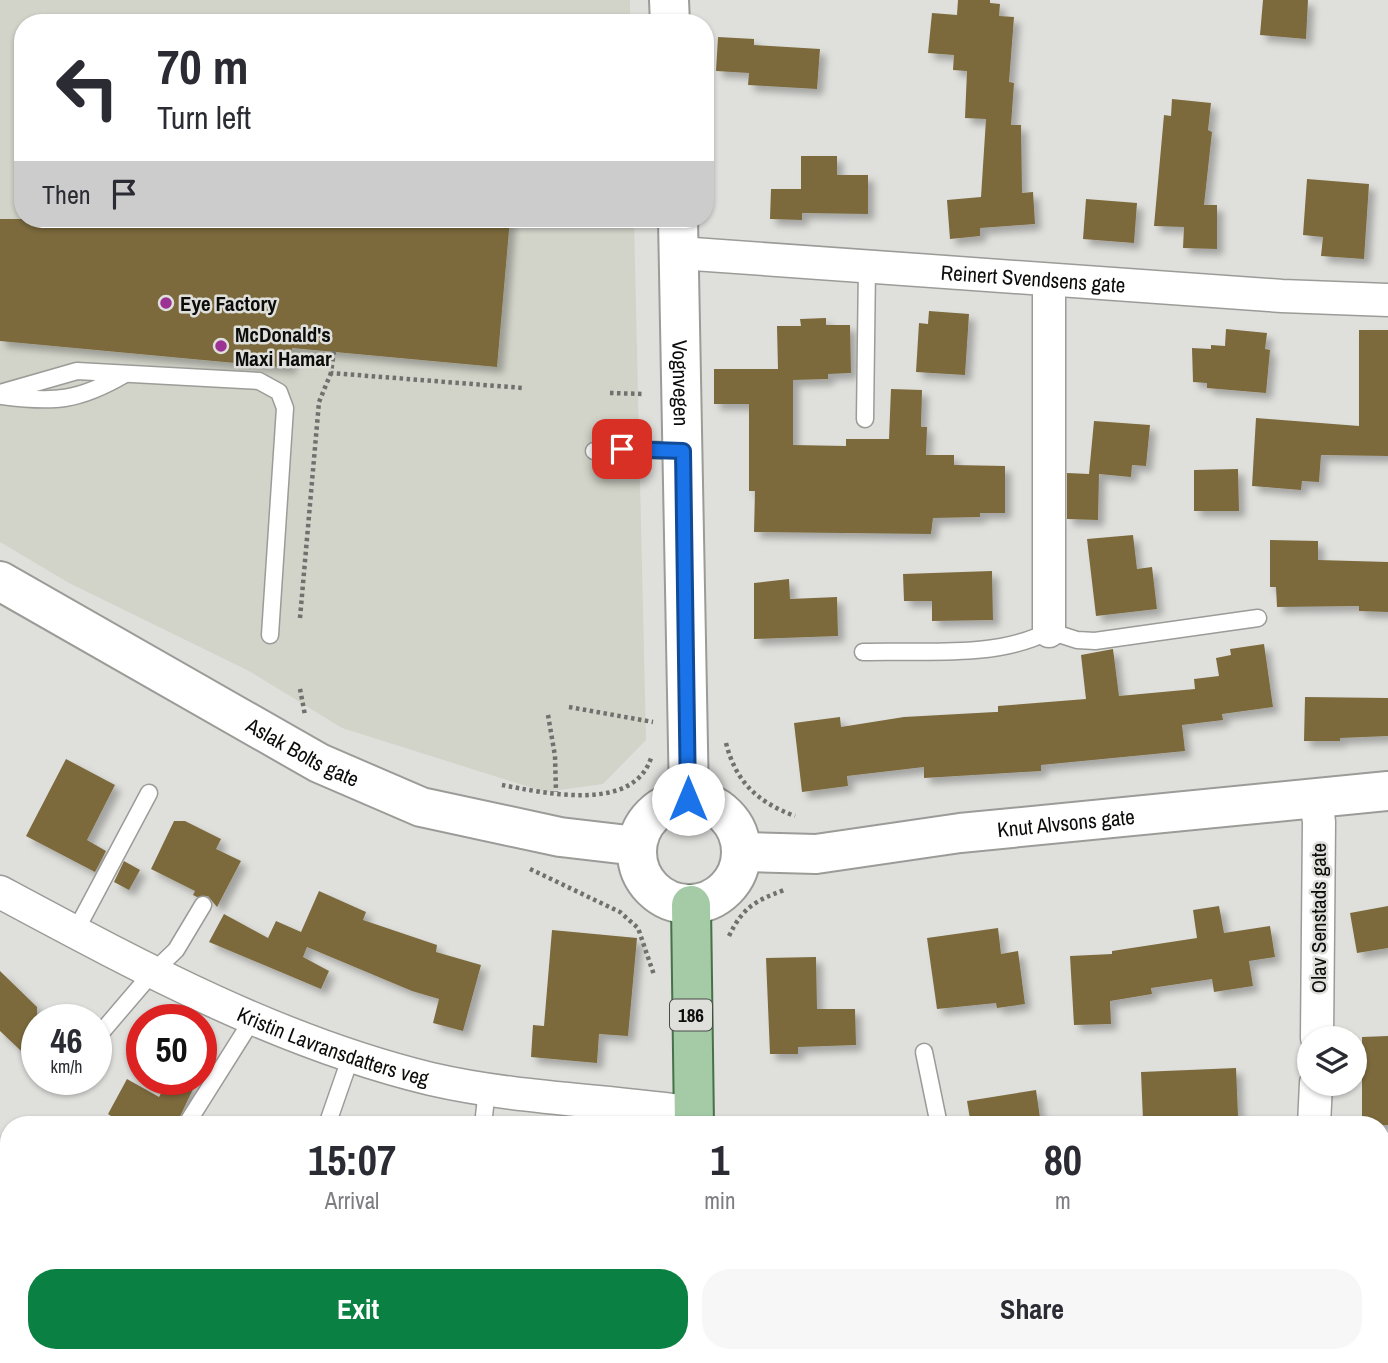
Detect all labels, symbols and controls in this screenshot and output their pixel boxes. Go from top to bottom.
text: 70 m [157,33,249,99]
icon: left [42,42,133,133]
text: Turn left [157,96,251,139]
icon: arrive [105,175,143,213]
text: Then [42,177,91,212]
street label: Reinert Svendsens gate [940,257,1126,299]
place label: Eye Factory [180,289,277,318]
marker: Eye Factory [158,295,174,311]
place label: McDonald's Maxi Hamar [235,320,332,373]
marker: McDonald's Maxi Hamar [213,338,229,354]
street label: Vognvegen [666,340,696,426]
pin [592,419,652,479]
icon: arrive [603,430,641,468]
street label: Aslak Bolts gate [241,710,364,793]
position arrow [651,762,725,836]
street label: Knut Alvsons gate [996,801,1136,844]
street label: Olav Senstads gate [1304,843,1333,993]
street label: Kristin Lavransdatters veg [233,999,432,1093]
road number: 186 [670,1000,712,1030]
speed limit sign: 50 [126,1004,217,1095]
text: 46 [51,1017,82,1064]
map controls [1297,1026,1367,1096]
button: layers [1297,1026,1367,1096]
text: km/h [51,1054,83,1079]
text: 15:07 [308,1132,396,1188]
text: 1 [710,1132,729,1188]
text: 80 [1044,1132,1082,1188]
text: Arrival [325,1185,379,1216]
text: min [704,1185,736,1216]
text: m [1055,1185,1071,1216]
button: Exit [28,1269,688,1349]
button: Share [702,1269,1362,1349]

